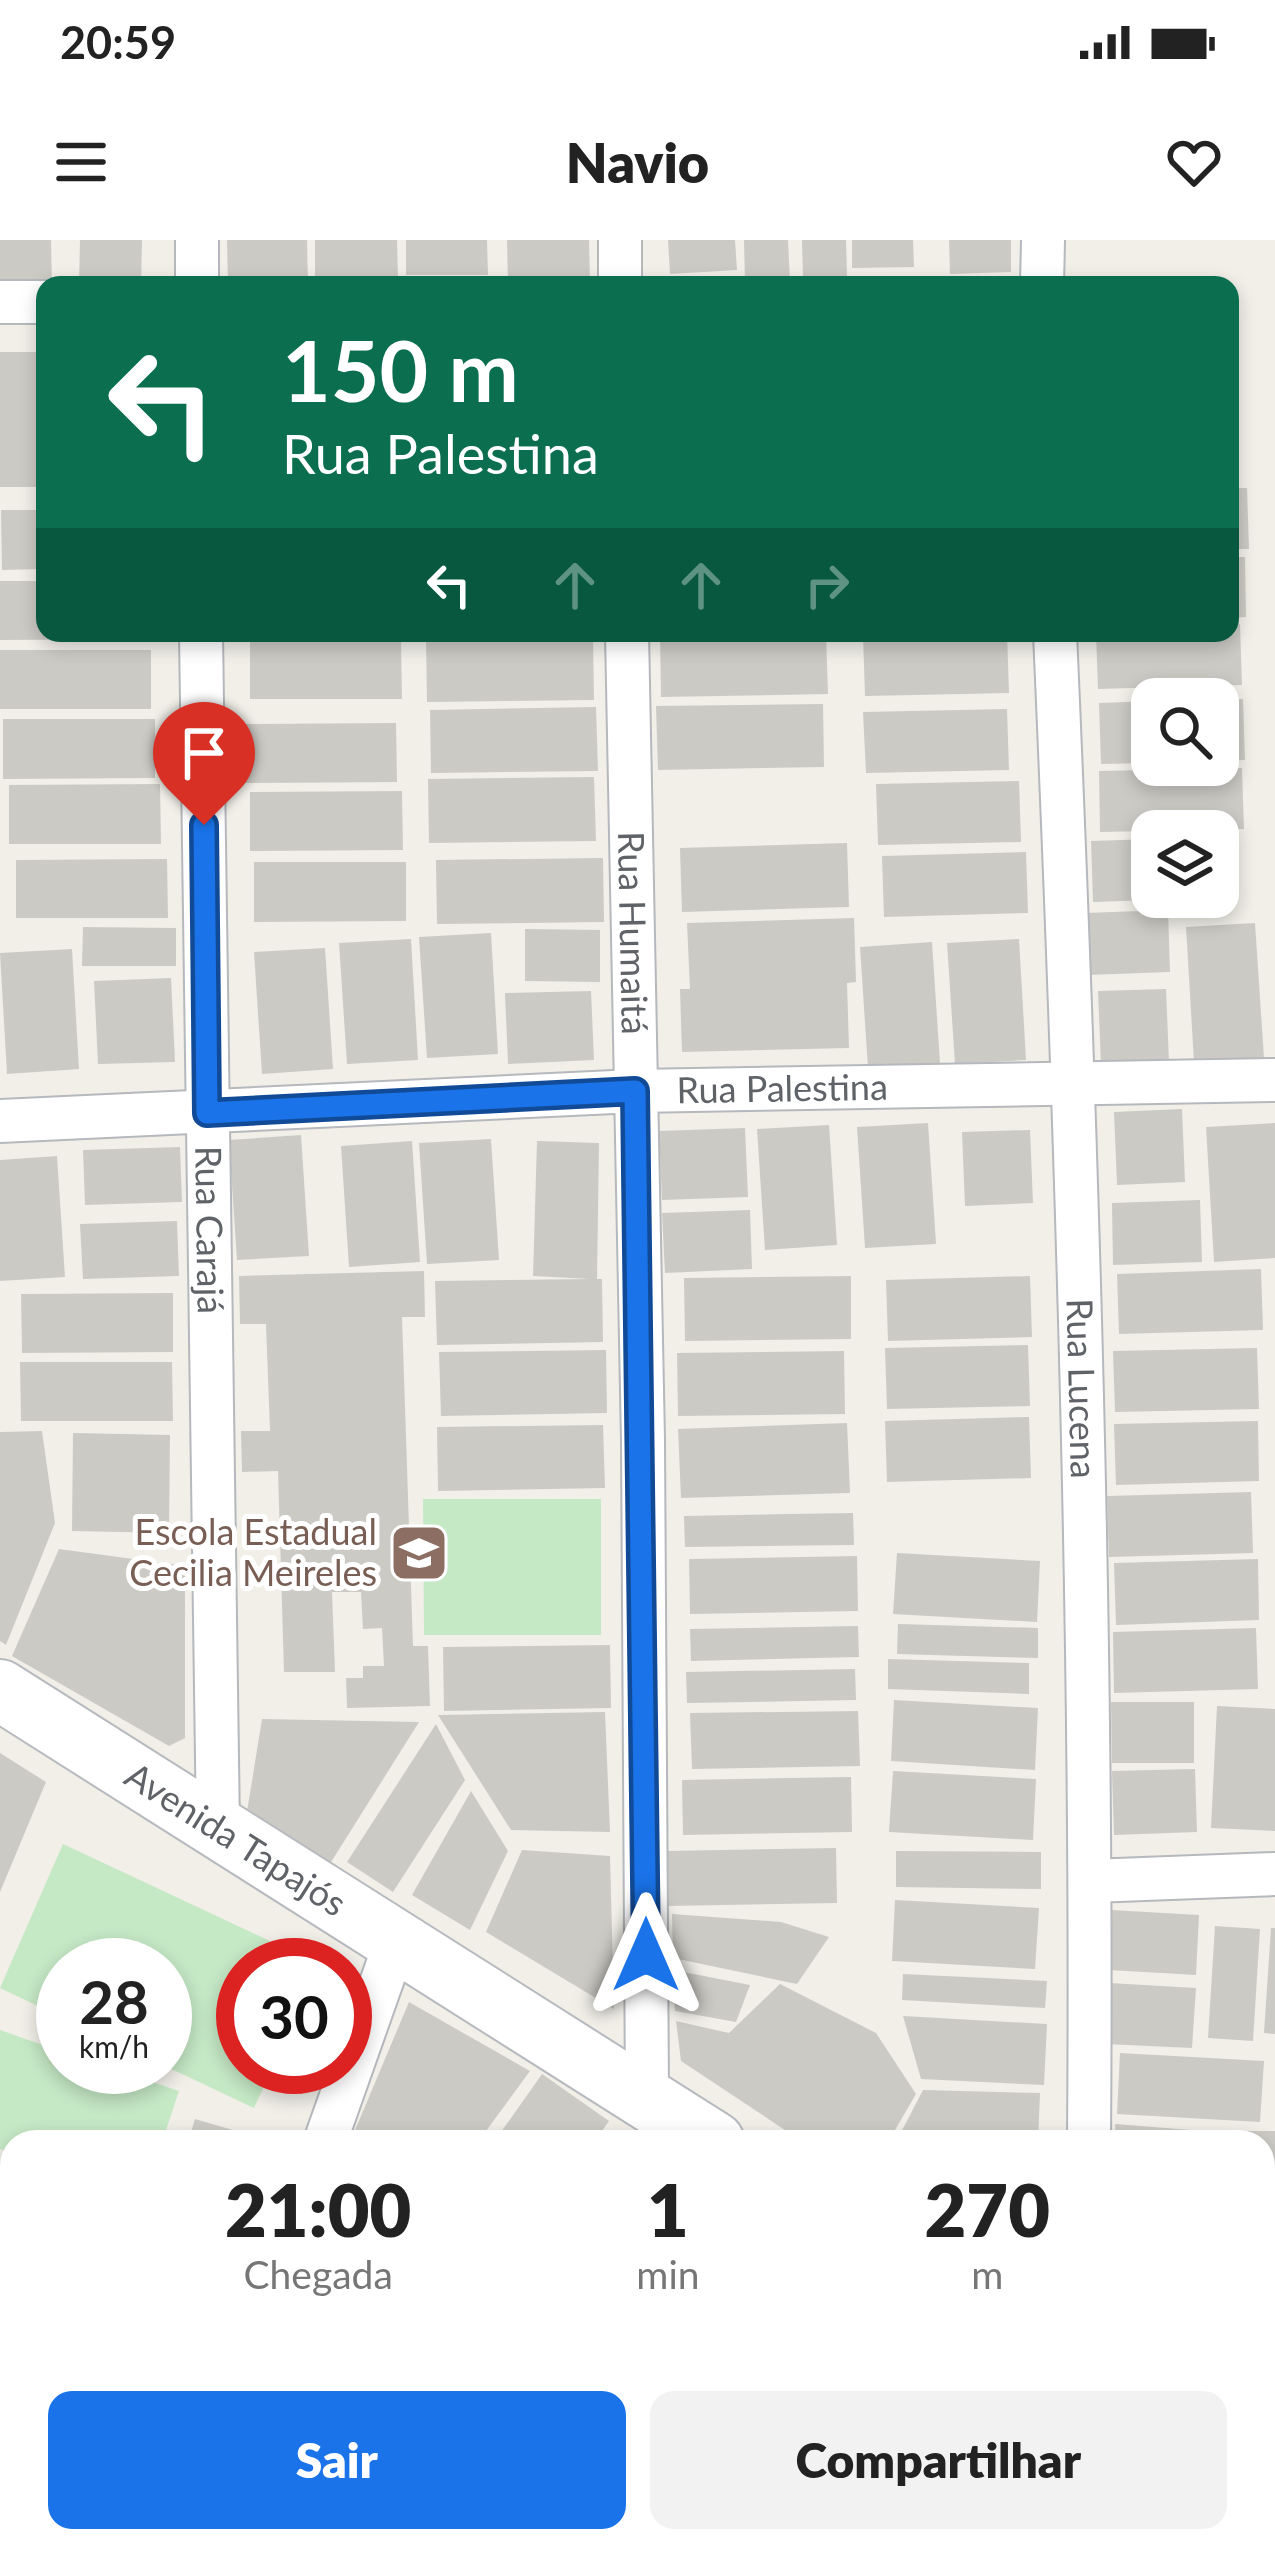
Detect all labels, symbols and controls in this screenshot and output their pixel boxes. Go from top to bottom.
text: 20:59 [60,15,176,69]
icon: menu [48,129,114,195]
icon: heart [1161,129,1227,195]
text: Navio [566,130,709,195]
text: 150 m [282,319,519,420]
icon: left [84,324,240,480]
text: Rua Palestina [282,421,599,486]
icon: left [416,552,482,618]
icon: ahead [542,552,608,618]
icon: ahead [668,552,734,618]
icon: right [794,552,860,618]
map controls [1131,678,1239,918]
button: search [1131,678,1239,786]
pin [153,702,255,825]
icon: arrive [171,720,237,786]
button: layers [1131,810,1239,918]
street label: Rua Humaitá [610,831,658,1035]
street label: Rua Palestina [676,1064,888,1111]
street label: Rua Carajá [187,1145,234,1314]
street label: Rua Lucena [1058,1298,1107,1479]
place label: Escola Estadual Cecilia Meireles [129,1509,377,1594]
school or university icon: Escola Estadual Cecilia Meireles [388,1522,450,1584]
street label: Avenida Tapajós [118,1752,355,1925]
position arrow [583,1892,709,2018]
speed limit sign: 30 [216,1938,372,2094]
text: 28 [79,1965,149,2037]
text: km/h [79,2028,149,2064]
text: 21:00 [225,2166,411,2252]
text: 1 [647,2166,689,2252]
text: 270 [925,2166,1050,2252]
text: Chegada [244,2251,393,2297]
text: min [636,2251,700,2297]
text: m [971,2251,1003,2297]
button: Sair [48,2391,626,2529]
button: Compartilhar [650,2391,1227,2529]

